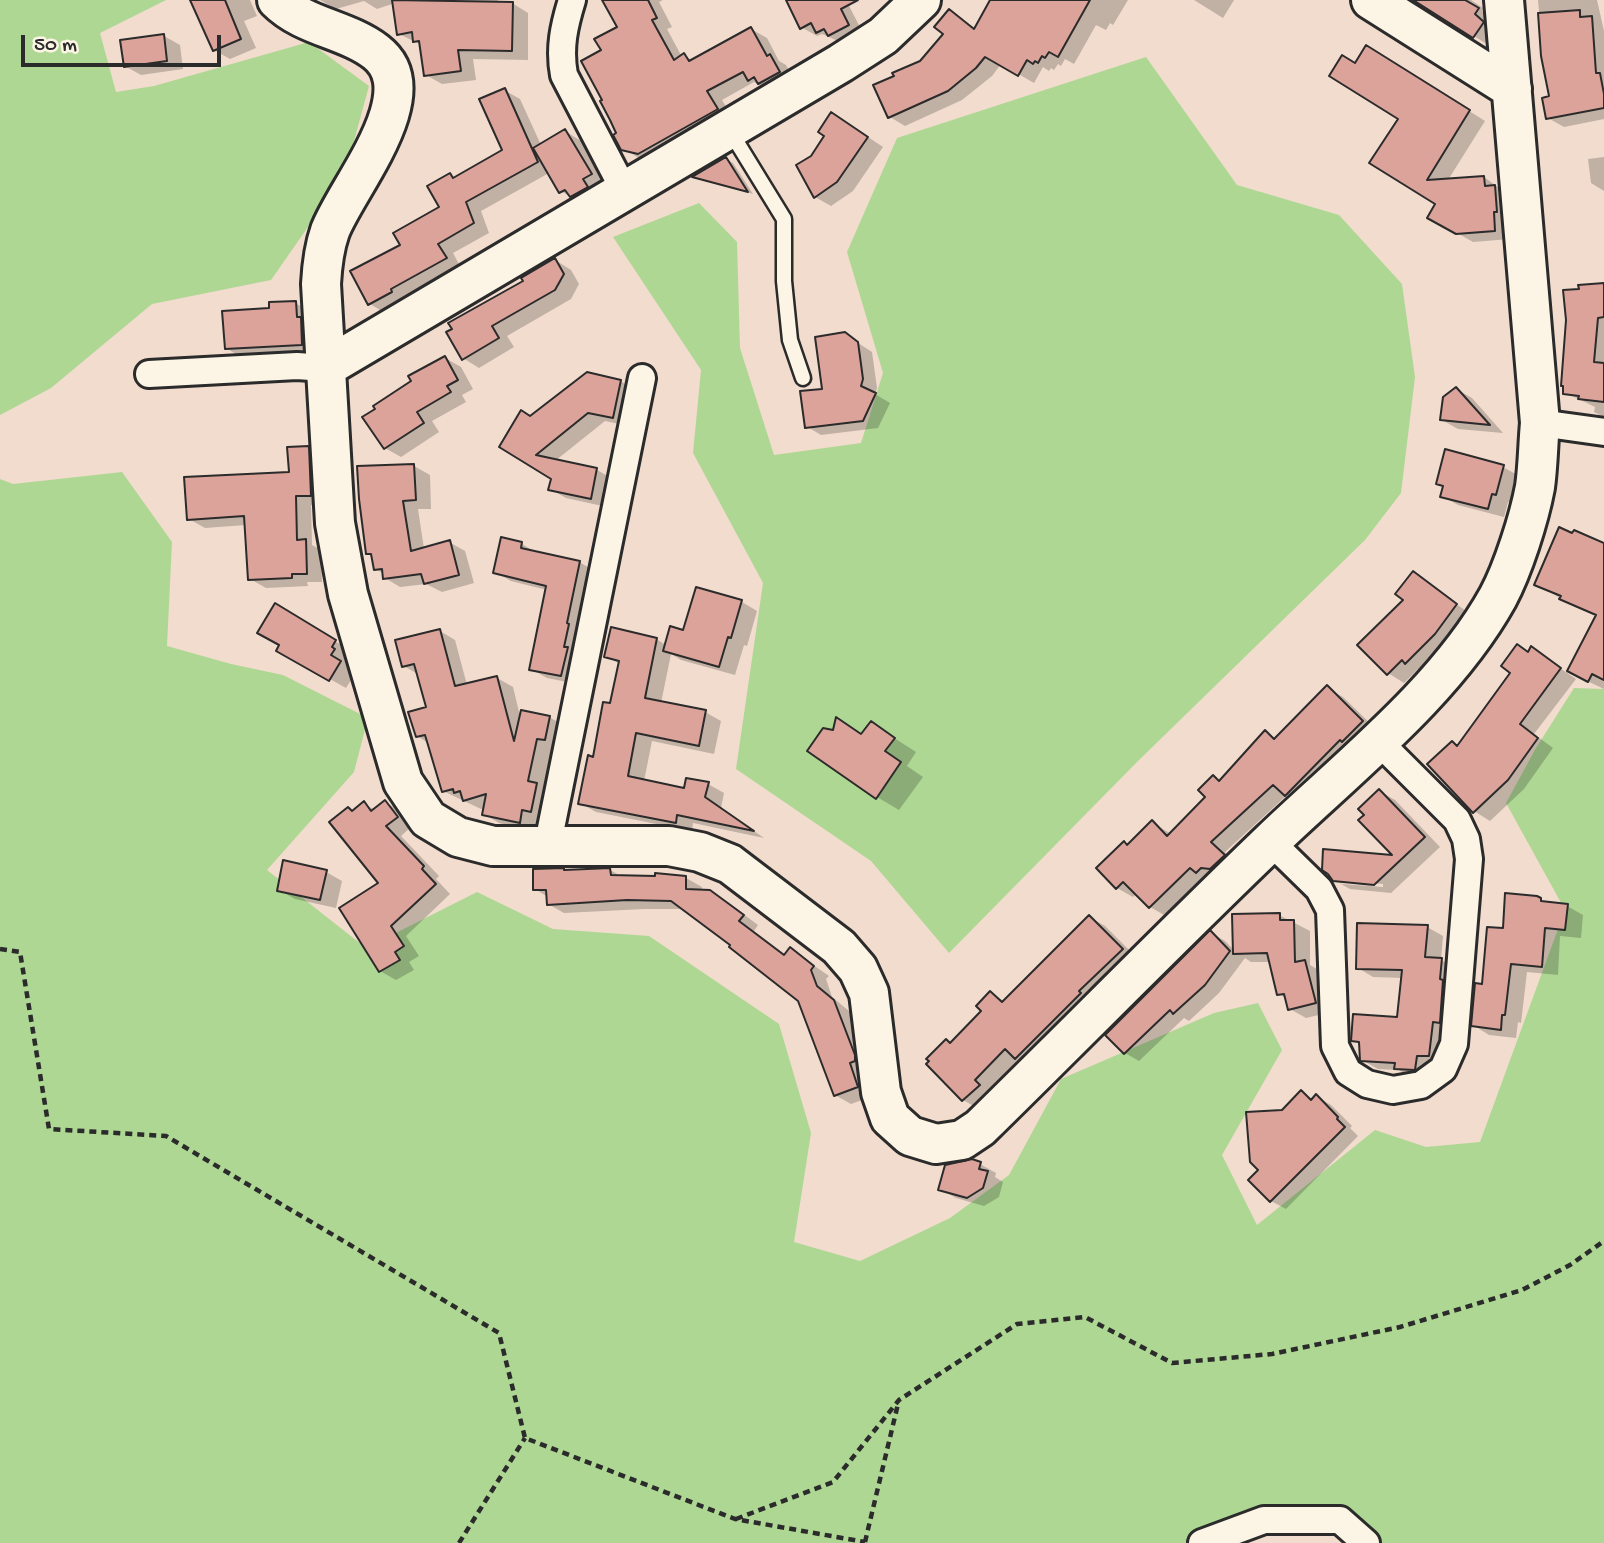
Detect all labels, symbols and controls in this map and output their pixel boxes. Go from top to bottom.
scale bar [24,21,224,65]
text: 50 m [34,34,77,59]

